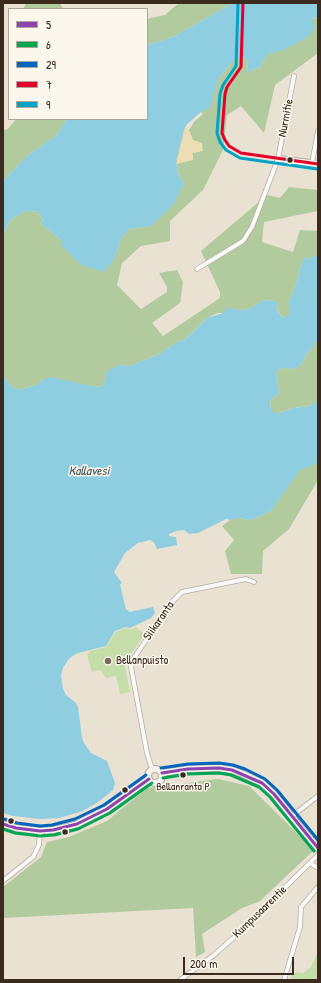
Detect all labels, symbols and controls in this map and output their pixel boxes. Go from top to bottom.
legend [8,8,148,120]
text: 5 [46,16,51,33]
text: 6 [46,36,51,53]
text: 29 [46,56,56,73]
text: 7 [46,76,52,93]
text: 9 [46,96,50,113]
street label: Nurmitie [275,98,297,138]
unlabelled marker [285,155,295,165]
water label: Kallavesi [69,464,109,480]
street label: Siikaranta [140,599,178,643]
place label: Bellanpuisto [116,654,168,668]
marker: Bellanpuisto [103,656,113,666]
marker: Bellanranta P [178,770,188,780]
place label: Bellanranta P [156,780,210,794]
unlabelled marker [120,785,130,795]
unlabelled marker [6,816,16,826]
unlabelled marker [60,827,70,837]
street label: Kumpusaarentie [230,883,290,941]
scale bar [185,949,296,975]
text: 200 m [190,955,217,972]

